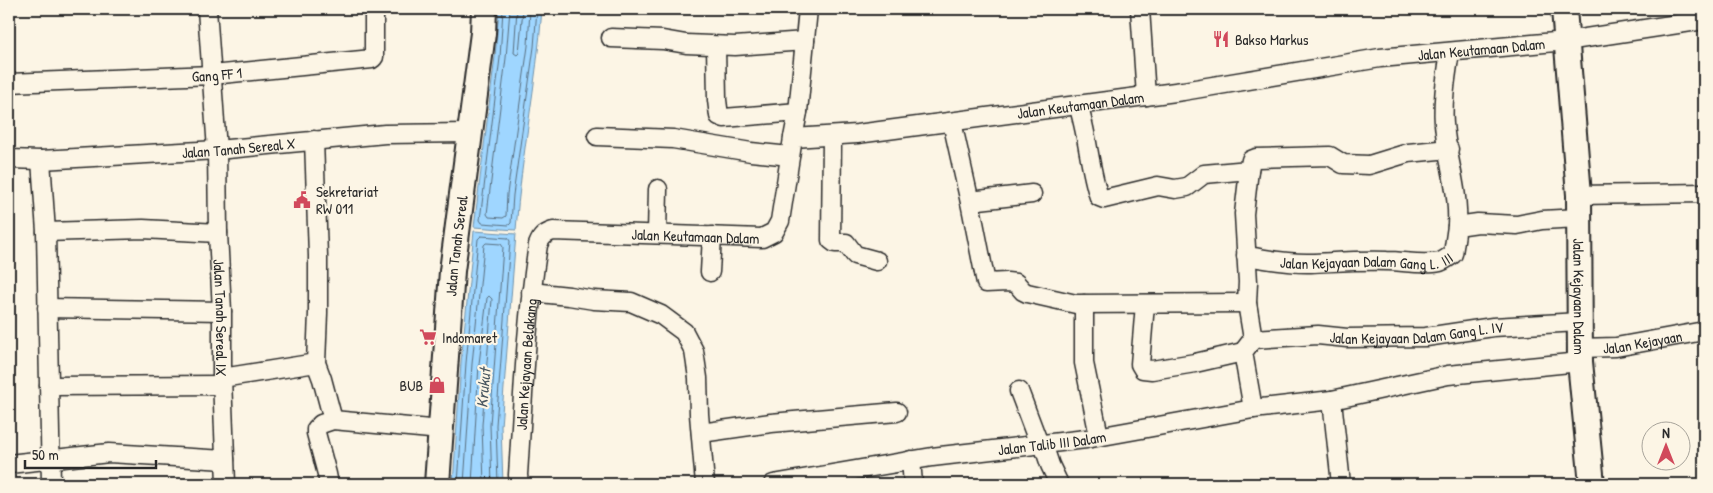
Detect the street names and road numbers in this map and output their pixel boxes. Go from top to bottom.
street label: Jalan Keutamaan Dalam [1417,32,1546,65]
street label: Gang FF 1 [191,62,243,86]
street label: Jalan Keutamaan Dalam [1016,86,1145,123]
street label: Jalan Tanah Sereal X [181,132,296,162]
street label: Jalan Tanah Sereal [440,194,472,297]
street label: Jalan Keutamaan Dalam [631,223,760,248]
street label: Jalan Kejayaan Dalam [1569,238,1590,355]
street label: Jalan Kejayaan Dalam Gang L. III [1279,247,1457,274]
street label: Jalan Tanah Sereal IX [209,258,233,376]
street label: Jalan Kejayaan Belakang [510,297,541,431]
street label: Jalan Kejayaan Dalam Gang L. IV [1329,316,1504,349]
street label: Jalan Kejayaan [1603,325,1684,358]
street label: Jalan Talib III Dalam [997,425,1108,460]

